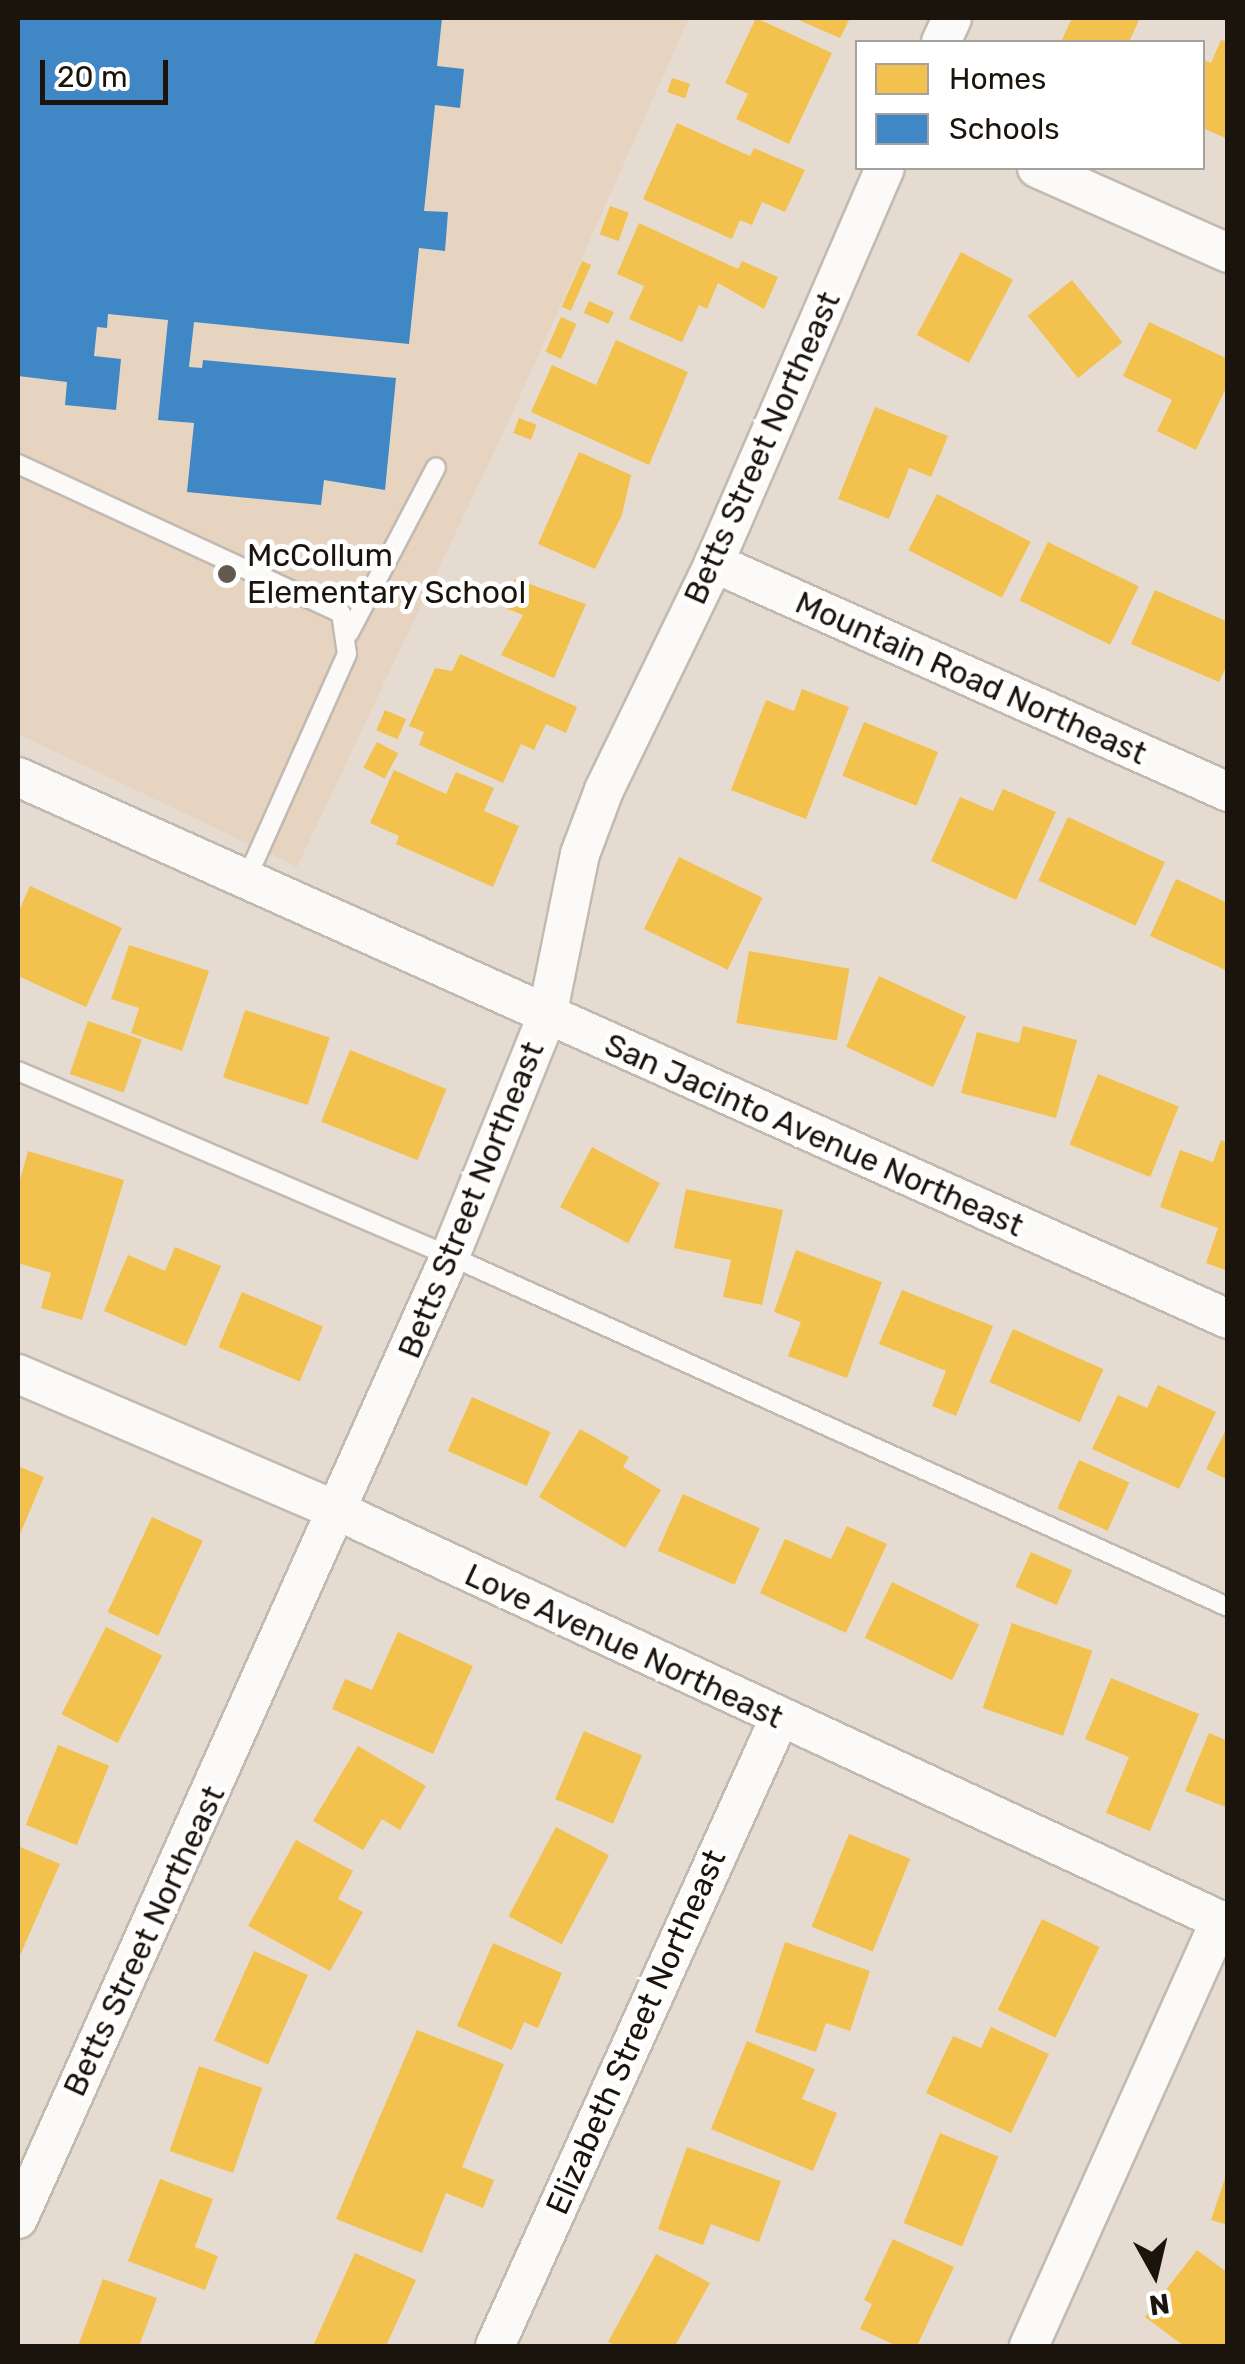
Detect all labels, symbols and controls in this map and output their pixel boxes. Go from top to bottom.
scale bar [45,40,172,102]
legend [855,40,1205,170]
text: 20 m [57,59,128,95]
text: Homes [949,61,1046,97]
text: Schools [949,111,1060,147]
street label: Betts Street Northeast [676,286,848,610]
place label: McCollum Elementary School [247,537,527,612]
marker: McCollum Elementary School [216,563,238,585]
street label: Mountain Road Northeast [790,583,1152,773]
street label: San Jacinto Avenue Northeast [598,1025,1030,1245]
street label: Betts Street Northeast [390,1036,552,1364]
street label: Love Avenue Northeast [458,1555,790,1737]
street label: Betts Street Northeast [55,1780,233,2102]
street label: Elizabeth Street Northeast [538,1844,734,2220]
north arrow [1105,2224,1205,2324]
text: N [1147,2286,1172,2322]

